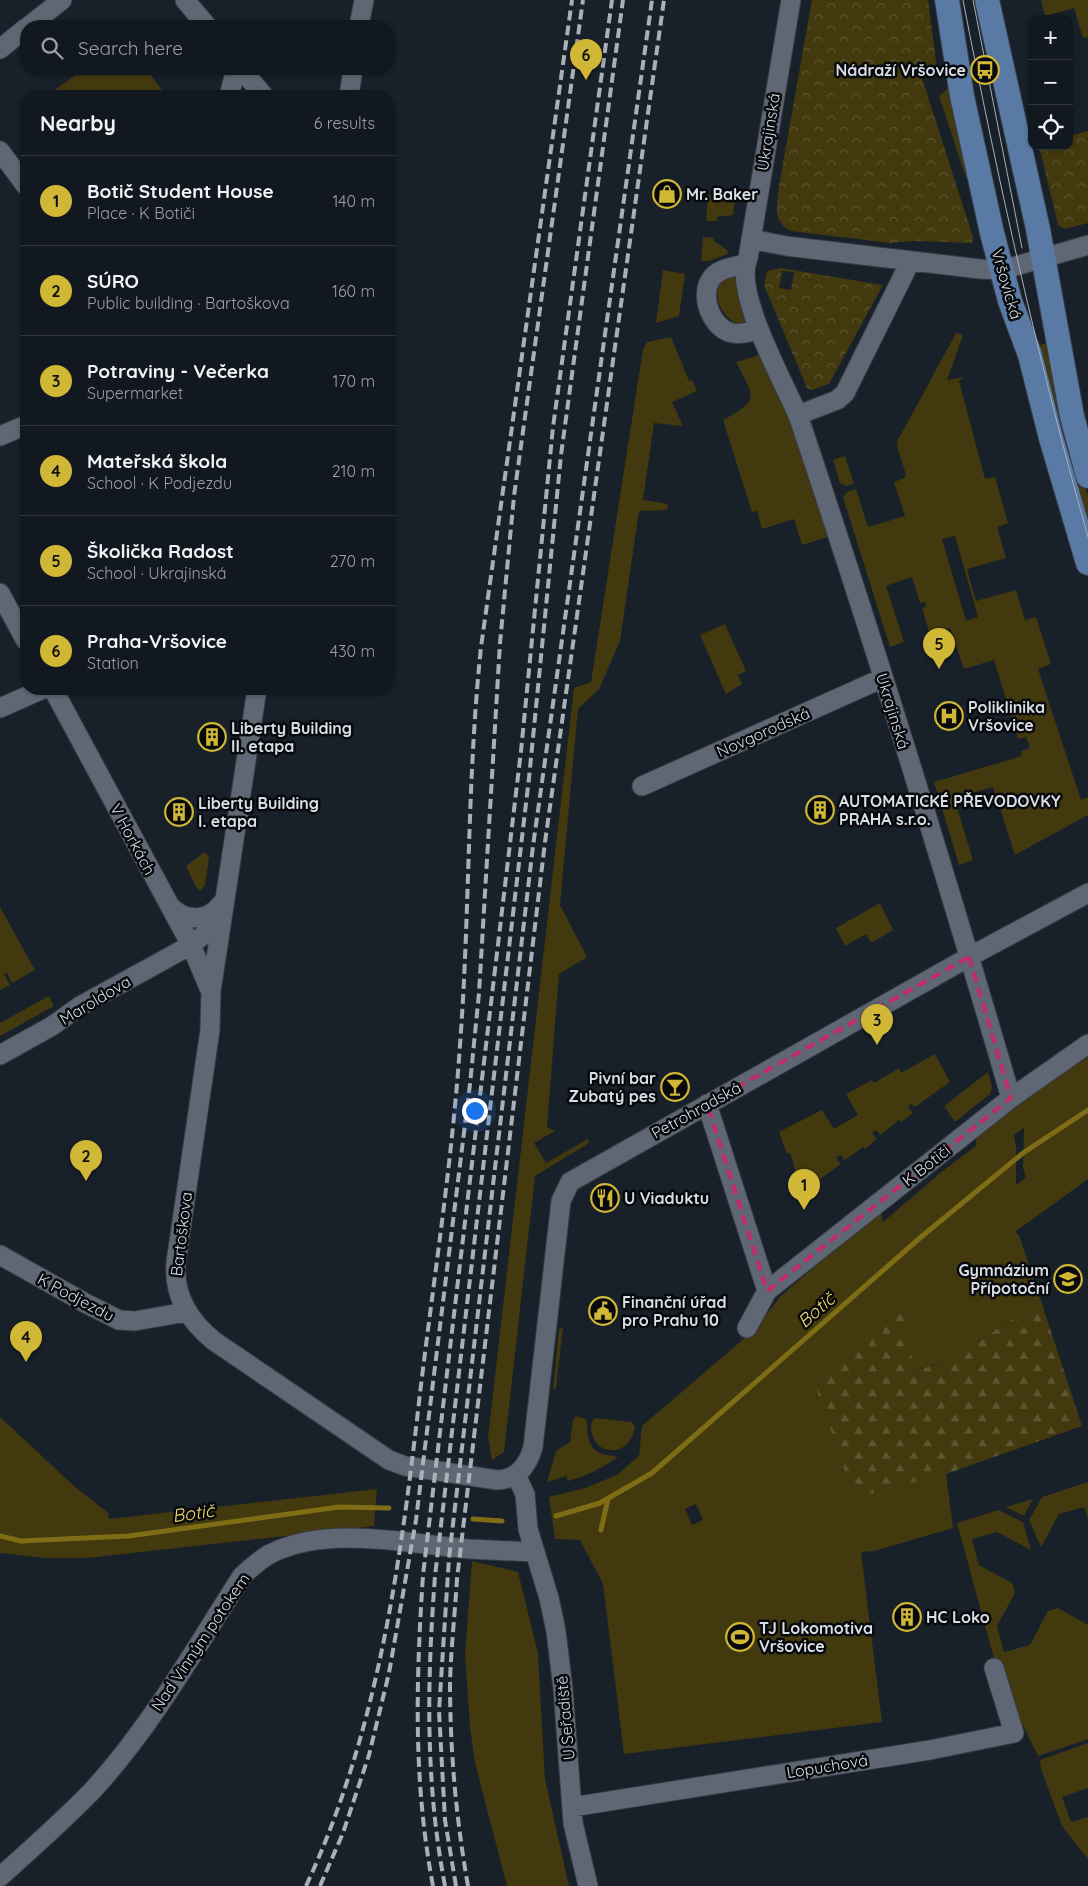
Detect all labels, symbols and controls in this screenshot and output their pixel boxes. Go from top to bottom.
map controls [1028,15,1073,150]
button: + [1028,15,1073,60]
search box [20,20,395,75]
icon: search [38,34,66,62]
text: Search here [78,36,183,60]
pin: 6 [570,39,602,80]
bus stop icon: Nádraží Vršovice [970,55,1000,85]
place label: Nádraží Vršovice [836,60,966,80]
button: − [1028,60,1073,105]
street label: Ukrajinská [752,92,784,172]
button: locate [1028,105,1073,150]
text: Nearby [40,110,116,136]
text: 6 results [314,113,375,133]
text: Botič Student House [87,179,274,203]
shop icon: Mr. Baker [652,179,682,209]
place label: Mr. Baker [686,184,758,204]
text: 1 [53,191,59,211]
text: 140 m [332,191,375,211]
text: Place · K Botiči [87,203,195,223]
street label: Vršovická [987,247,1027,321]
text: SÚRO [87,269,139,293]
text: 2 [51,281,61,301]
text: 160 m [332,281,375,301]
text: Public building · Bartoškova [87,293,290,313]
text: Potraviny - Večerka [87,359,269,383]
text: 3 [52,371,60,391]
text: 170 m [332,371,375,391]
text: Supermarket [87,383,183,403]
text: Mateřská škola [87,449,227,473]
text: 4 [51,461,61,481]
text: 210 m [332,461,375,481]
text: School · K Podjezdu [87,473,232,493]
text: Školička Radost [87,539,234,563]
text: 5 [51,551,61,571]
text: 270 m [330,551,375,571]
text: School · Ukrajinská [87,563,227,583]
pin: 5 [923,628,955,669]
text: Praha-Vršovice [87,629,227,653]
text: 6 [52,641,60,661]
text: 430 m [330,641,375,661]
text: Station [87,653,139,673]
street label: Ukrajinská [872,671,914,751]
place label: Poliklinika Vršovice [968,697,1045,735]
hospital icon: Poliklinika Vršovice [934,701,964,731]
street label: Novgorodská [713,703,813,761]
place label: Liberty Building II. etapa [231,718,352,756]
building icon: Liberty Building II. etapa [197,722,227,752]
place label: AUTOMATICKÉ PŘEVODOVKY PRAHA s.r.o. [839,791,1061,829]
place label: Liberty Building I. etapa [198,793,319,831]
building icon: AUTOMATICKÉ PŘEVODOVKY PRAHA s.r.o. [805,795,835,825]
building icon: Liberty Building I. etapa [164,797,194,827]
street label: V Horkách [106,800,160,878]
street label: Maroldova [56,971,134,1029]
pin: 3 [861,1004,893,1045]
place label: Pivní bar Zubatý pes [569,1068,656,1106]
bar icon: Pivní bar Zubatý pes [660,1072,690,1102]
street label: Petrohradská [648,1077,744,1143]
your location [462,1098,488,1124]
pin: 2 [70,1140,102,1181]
street label: K Botiči [898,1140,954,1190]
pin: 1 [788,1169,820,1210]
restaurant icon: U Viaduktu [590,1183,620,1213]
place label: U Viaduktu [624,1188,709,1208]
street label: Bartoškova [166,1191,196,1277]
place label: Gymnázium Přípotoční [958,1260,1050,1298]
school or university icon: Gymnázium Přípotoční [1053,1264,1083,1294]
street label: K Podjezdu [34,1268,118,1326]
water label: Botič [793,1286,841,1332]
place label: Finanční úřad pro Prahu 10 [622,1292,726,1330]
public building icon: Finanční úřad pro Prahu 10 [588,1296,618,1326]
pin: 4 [10,1321,42,1362]
water label: Botič [171,1498,217,1527]
street label: Nad Vinným potokem [146,1569,254,1715]
building icon: HC Loko [892,1602,922,1632]
place label: HC Loko [926,1607,990,1627]
place label: TJ Lokomotiva Vršovice [759,1618,873,1656]
sports icon: TJ Lokomotiva Vršovice [725,1622,755,1652]
street label: U Seřadiště [551,1675,579,1761]
street label: Lopuchová [785,1750,869,1782]

